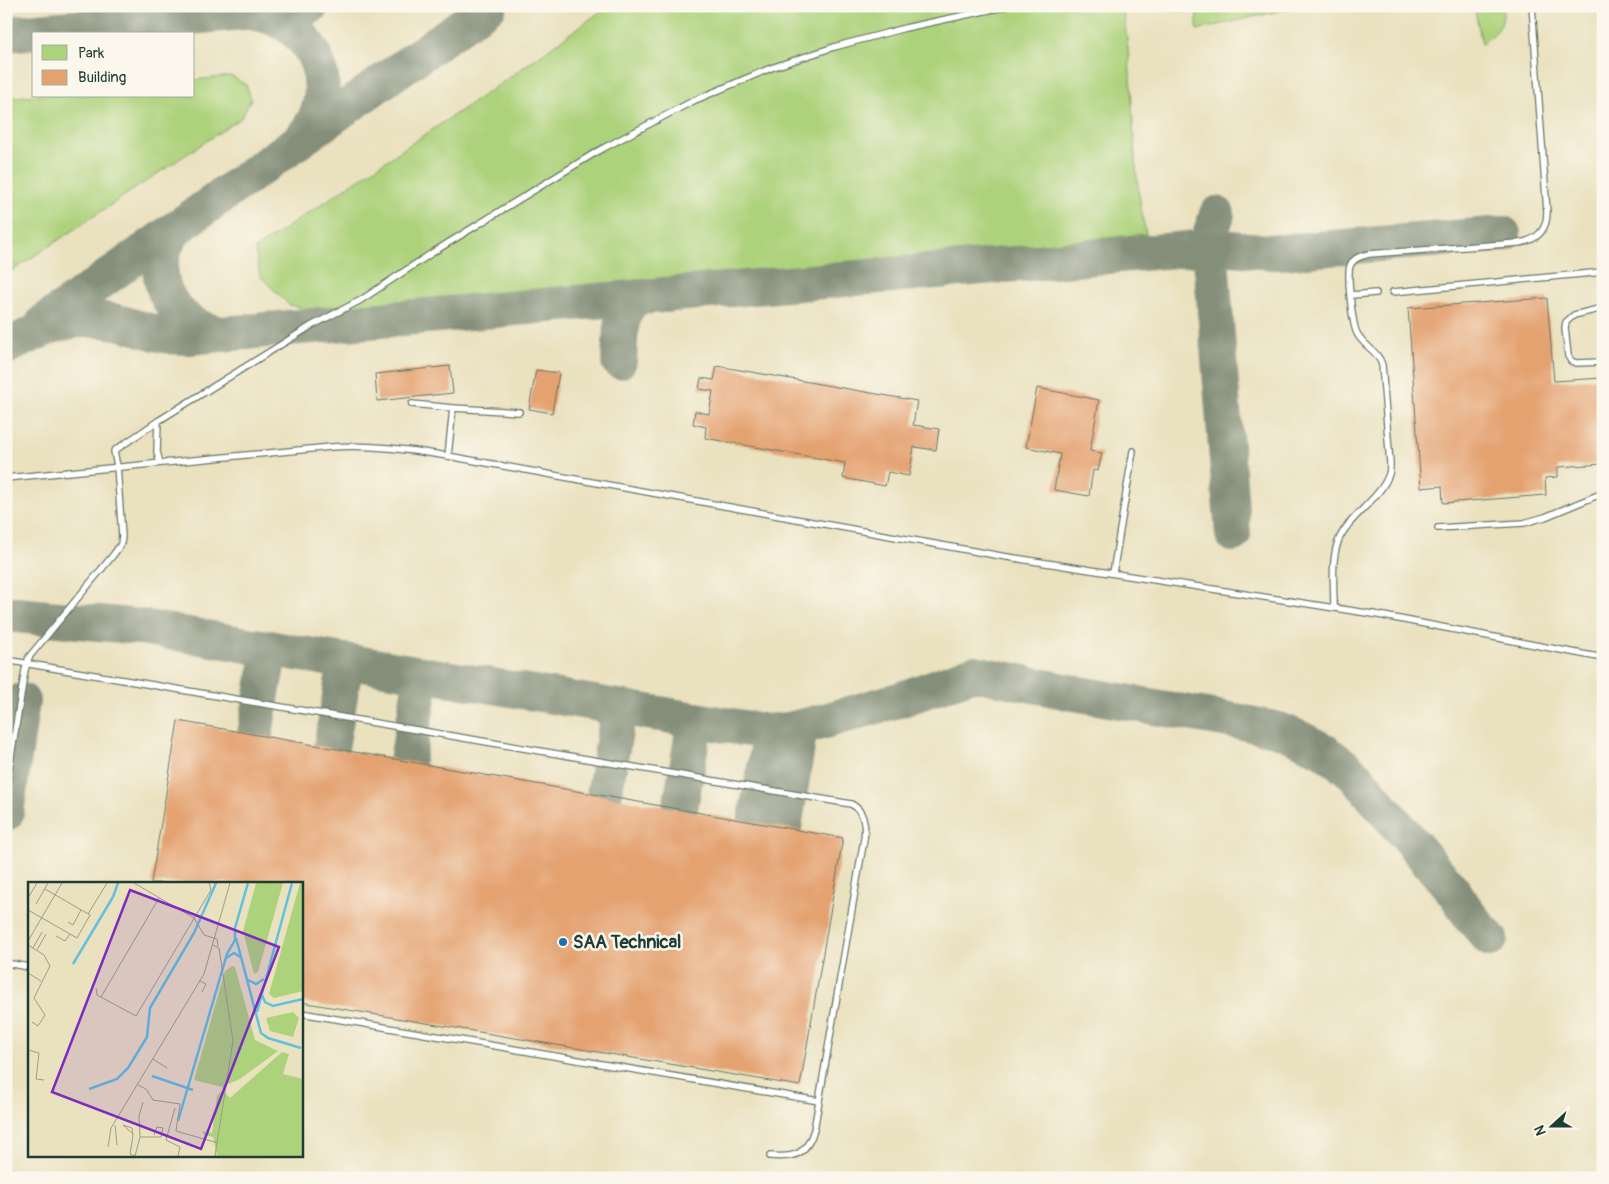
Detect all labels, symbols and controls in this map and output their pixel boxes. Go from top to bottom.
legend [32,32,195,98]
text: Park [78,44,105,63]
text: Building [78,68,126,87]
inset map [28,882,302,1156]
place label: SAA Technical [573,931,681,954]
marker: SAA Technical [557,936,569,948]
north arrow [1526,1102,1576,1152]
text: N [1531,1123,1550,1138]

